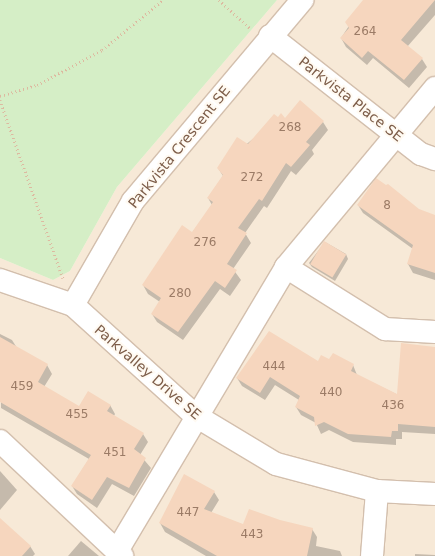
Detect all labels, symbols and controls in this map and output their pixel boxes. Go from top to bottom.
house number: 264 [354,25,376,39]
street label: Parkvista Place SE [296,53,406,145]
street label: Parkvista Crescent SE [125,83,233,211]
house number: 268 [279,121,301,135]
house number: 272 [241,171,263,185]
house number: 8 [383,199,391,213]
house number: 276 [194,236,216,250]
house number: 280 [169,287,191,301]
street label: Parkvalley Drive SE [91,321,205,423]
house number: 444 [263,360,285,374]
house number: 459 [11,380,33,394]
house number: 440 [320,386,342,400]
house number: 436 [382,399,404,413]
house number: 455 [66,408,88,422]
house number: 451 [104,446,126,460]
house number: 447 [177,506,199,520]
house number: 443 [241,528,263,542]

